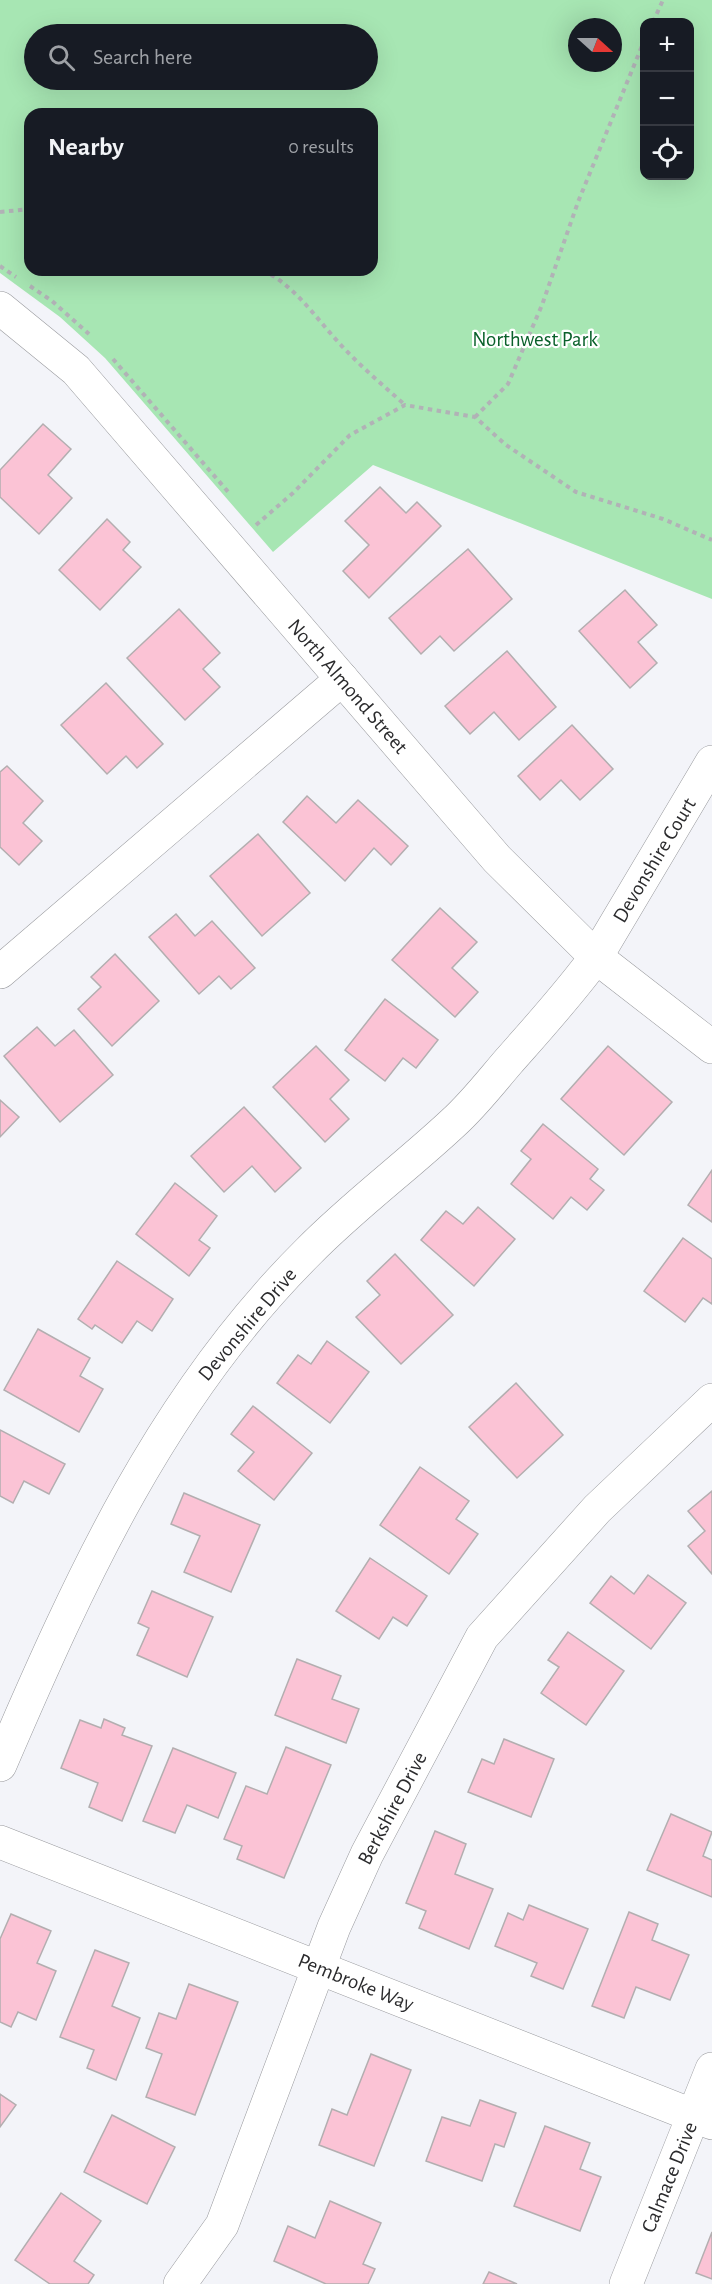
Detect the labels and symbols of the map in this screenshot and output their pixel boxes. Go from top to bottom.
north arrow [568,18,622,72]
park label: Northwest Park [472,329,598,350]
street label: North Almond Street [284,615,412,758]
street label: Devonshire Court [609,794,700,926]
street label: Devonshire Drive [194,1264,300,1385]
street label: Berkshire Drive [354,1748,431,1868]
street label: Pembroke Way [295,1950,417,2015]
street label: Calmace Drive [638,2119,701,2235]

